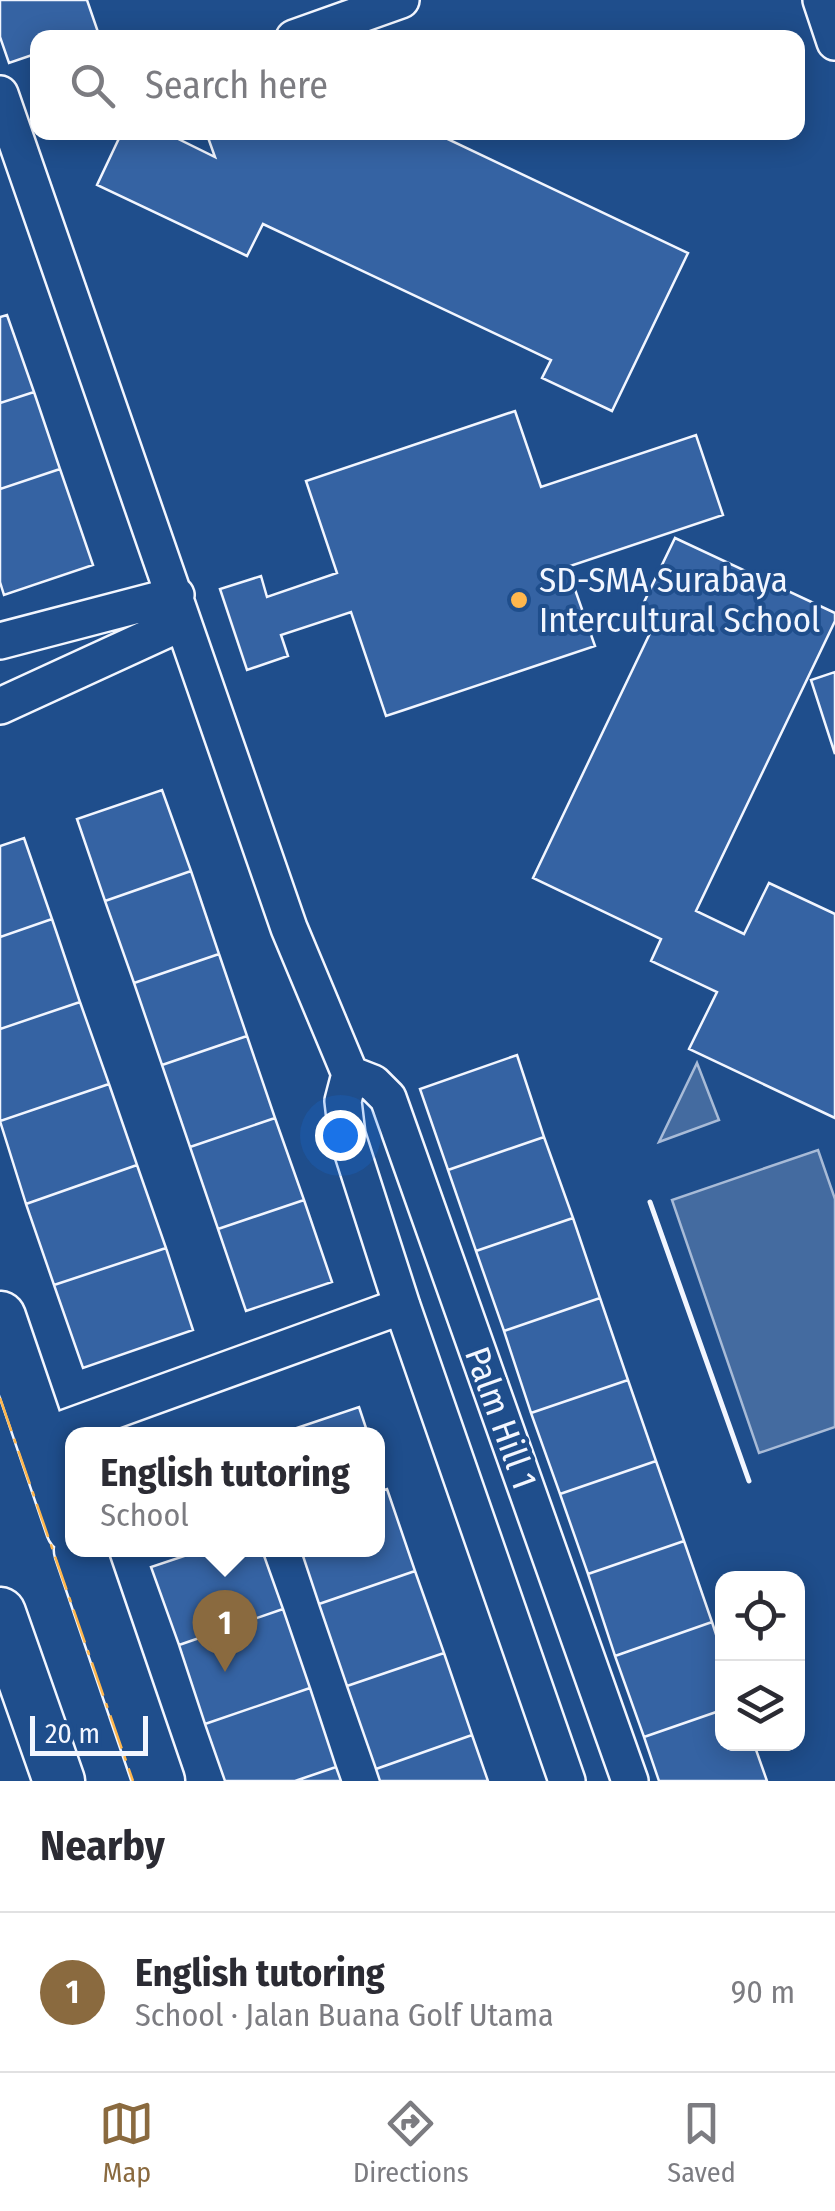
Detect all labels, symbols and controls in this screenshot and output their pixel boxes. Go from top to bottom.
search box [30,30,805,140]
icon: search [65,58,120,113]
text: Search here [145,62,328,108]
place label: SD-SMA Surabaya Intercultural School [539,559,820,641]
marker: SD-SMA Surabaya Intercultural School [508,589,530,611]
your location [315,1110,366,1161]
street label: Palm Hill 1 [456,1341,546,1495]
popup [65,1427,385,1557]
text: English tutoring [100,1450,350,1496]
text: School [100,1496,189,1534]
map controls [715,1571,805,1751]
button: locate [715,1571,805,1661]
pin: 1 [192,1590,258,1672]
button: layers [715,1661,805,1751]
scale bar [30,1711,148,1756]
text: 20 m [45,1717,100,1750]
text: Nearby [40,1821,165,1871]
text: English tutoring [135,1950,385,1996]
text: 1 [66,1973,79,2011]
text: 90 m [731,1973,795,2011]
text: School · Jalan Buana Golf Utama [135,1996,554,2034]
tab: Map [99,2096,154,2189]
tab: Directions [353,2096,469,2189]
tab: Saved [667,2096,736,2189]

